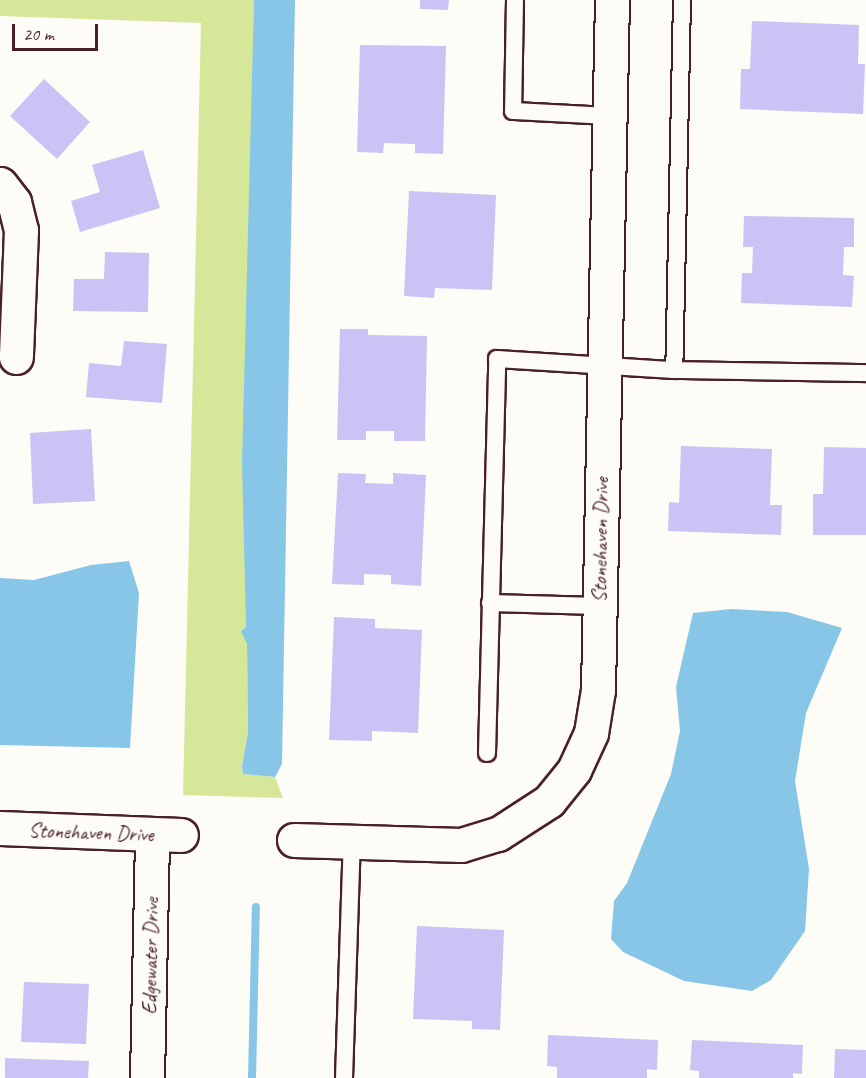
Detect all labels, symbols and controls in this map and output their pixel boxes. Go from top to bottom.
scale bar [15,12,100,50]
text: 20 m [23,23,54,45]
street label: Stonehaven Drive [586,477,614,603]
street label: Stonehaven Drive [28,817,154,847]
street label: Edgewater Drive [136,897,164,1015]

